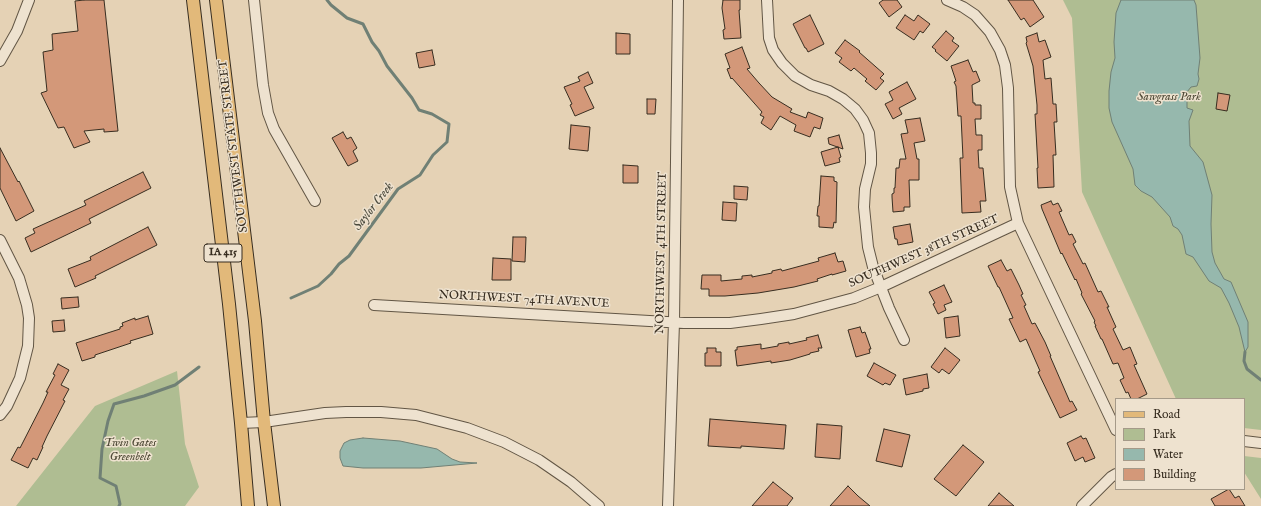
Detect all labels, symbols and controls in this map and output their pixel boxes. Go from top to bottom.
street label: SOUTHWEST STATE STREET [216,59,252,233]
park label: Sawgrass Park [1137,91,1201,105]
street label: NORTHWEST 4TH STREET [653,172,671,334]
water label: Saylor Creek [350,180,398,234]
street label: SOUTHWEST 38TH STREET [847,212,1001,292]
road number: IA 415 [204,244,242,262]
street label: NORTHWEST 74TH AVENUE [438,288,610,312]
legend [1115,398,1245,490]
text: Road [1153,407,1180,422]
text: Park [1153,427,1176,442]
park label: Twin Gates Greenbelt [104,437,156,465]
text: Water [1153,447,1183,462]
text: Building [1153,467,1196,482]

